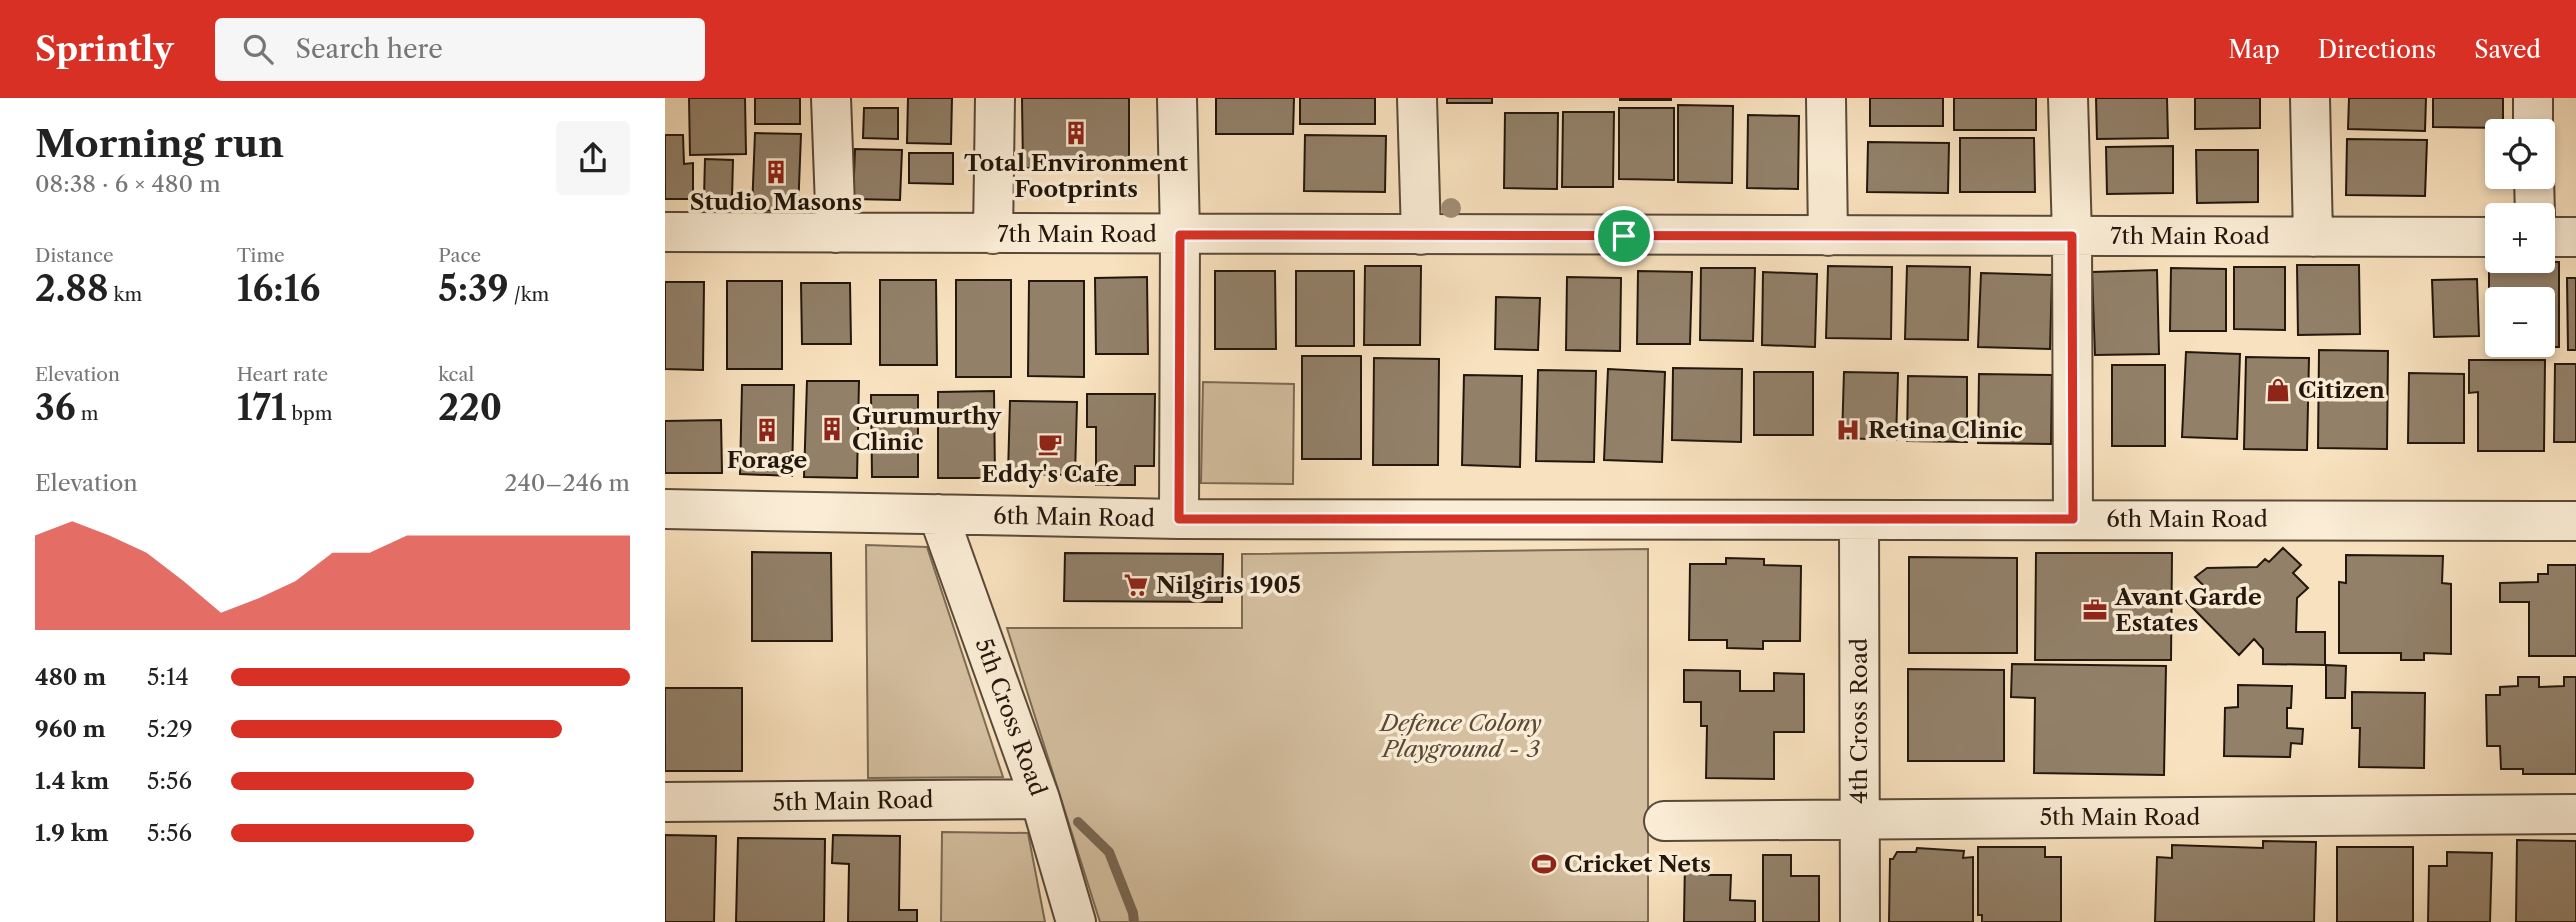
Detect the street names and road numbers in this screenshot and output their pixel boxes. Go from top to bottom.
street label: 7th Main Road [997,220,1157,248]
street label: 7th Main Road [2110,222,2270,250]
street label: 6th Main Road [993,502,1155,532]
street label: 6th Main Road [2106,505,2268,533]
street label: 5th Cross Road [970,634,1052,800]
street label: 4th Cross Road [1845,638,1873,804]
street label: 5th Main Road [772,786,934,816]
street label: 5th Main Road [2040,803,2200,831]

